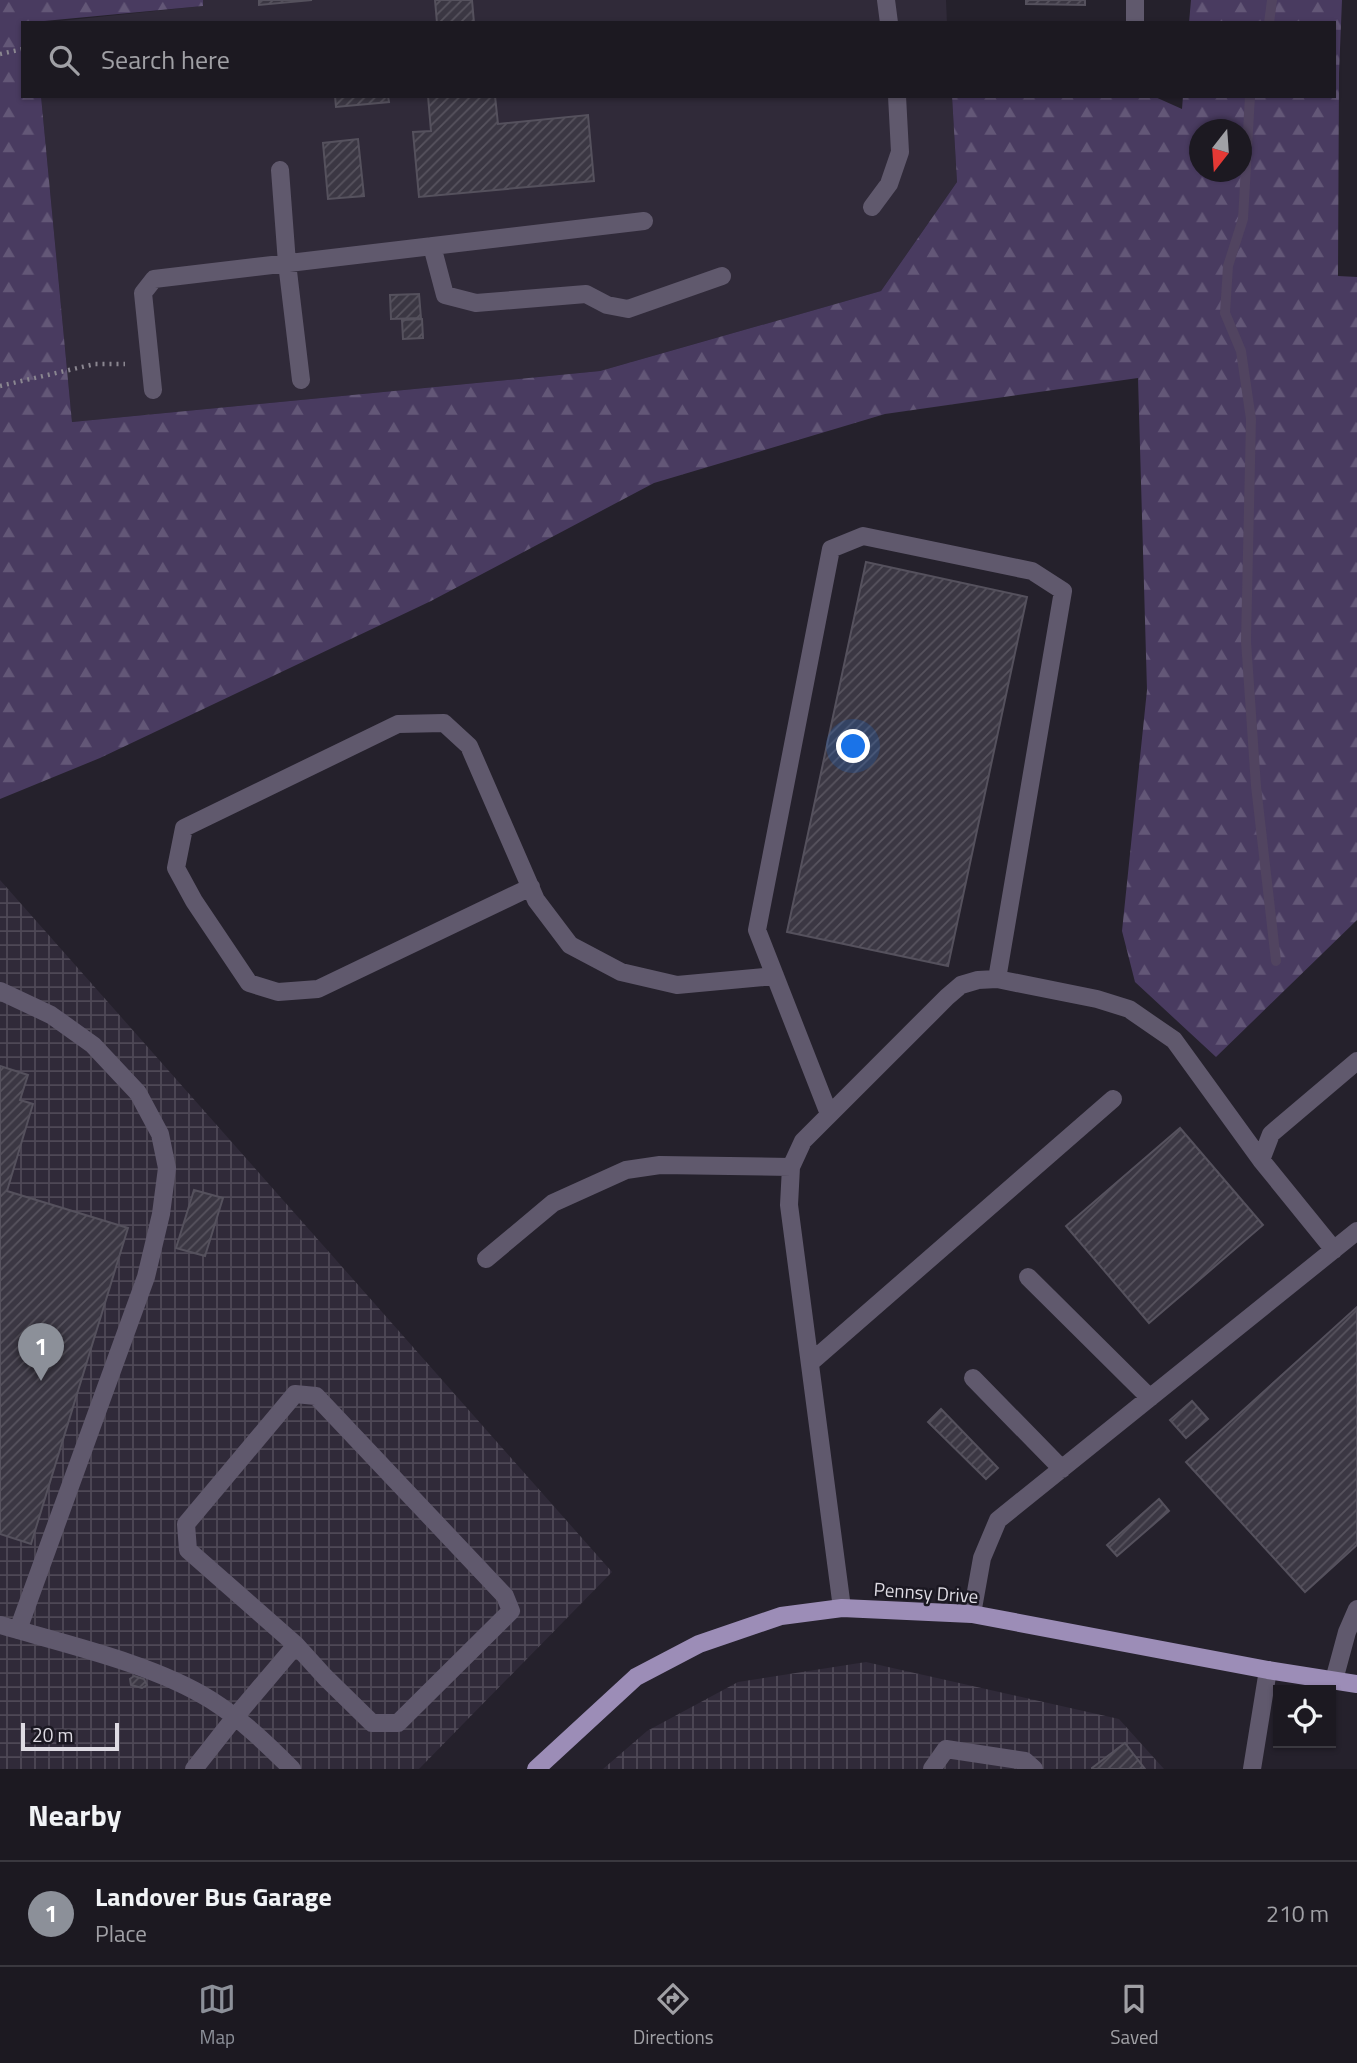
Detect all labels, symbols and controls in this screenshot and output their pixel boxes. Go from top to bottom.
search box [21,21,1336,98]
text: Search here [101,40,230,79]
icon: search [45,41,83,79]
north arrow [1189,119,1252,182]
your location [836,729,870,763]
pin: 1 [18,1323,64,1381]
street label: Pennsy Drive [873,1574,979,1610]
map controls [1273,1685,1336,1748]
button: locate [1273,1685,1336,1748]
scale bar [21,1720,119,1752]
text: 20 m [32,1720,73,1749]
text: Nearby [28,1792,121,1838]
text: Landover Bus Garage [95,1877,332,1916]
text: 1 [45,1896,57,1931]
text: 210 m [1266,1896,1329,1931]
text: Place [95,1916,147,1951]
tab: Map [198,1980,236,2051]
tab: Directions [633,1980,714,2051]
tab: Saved [1110,1980,1159,2051]

